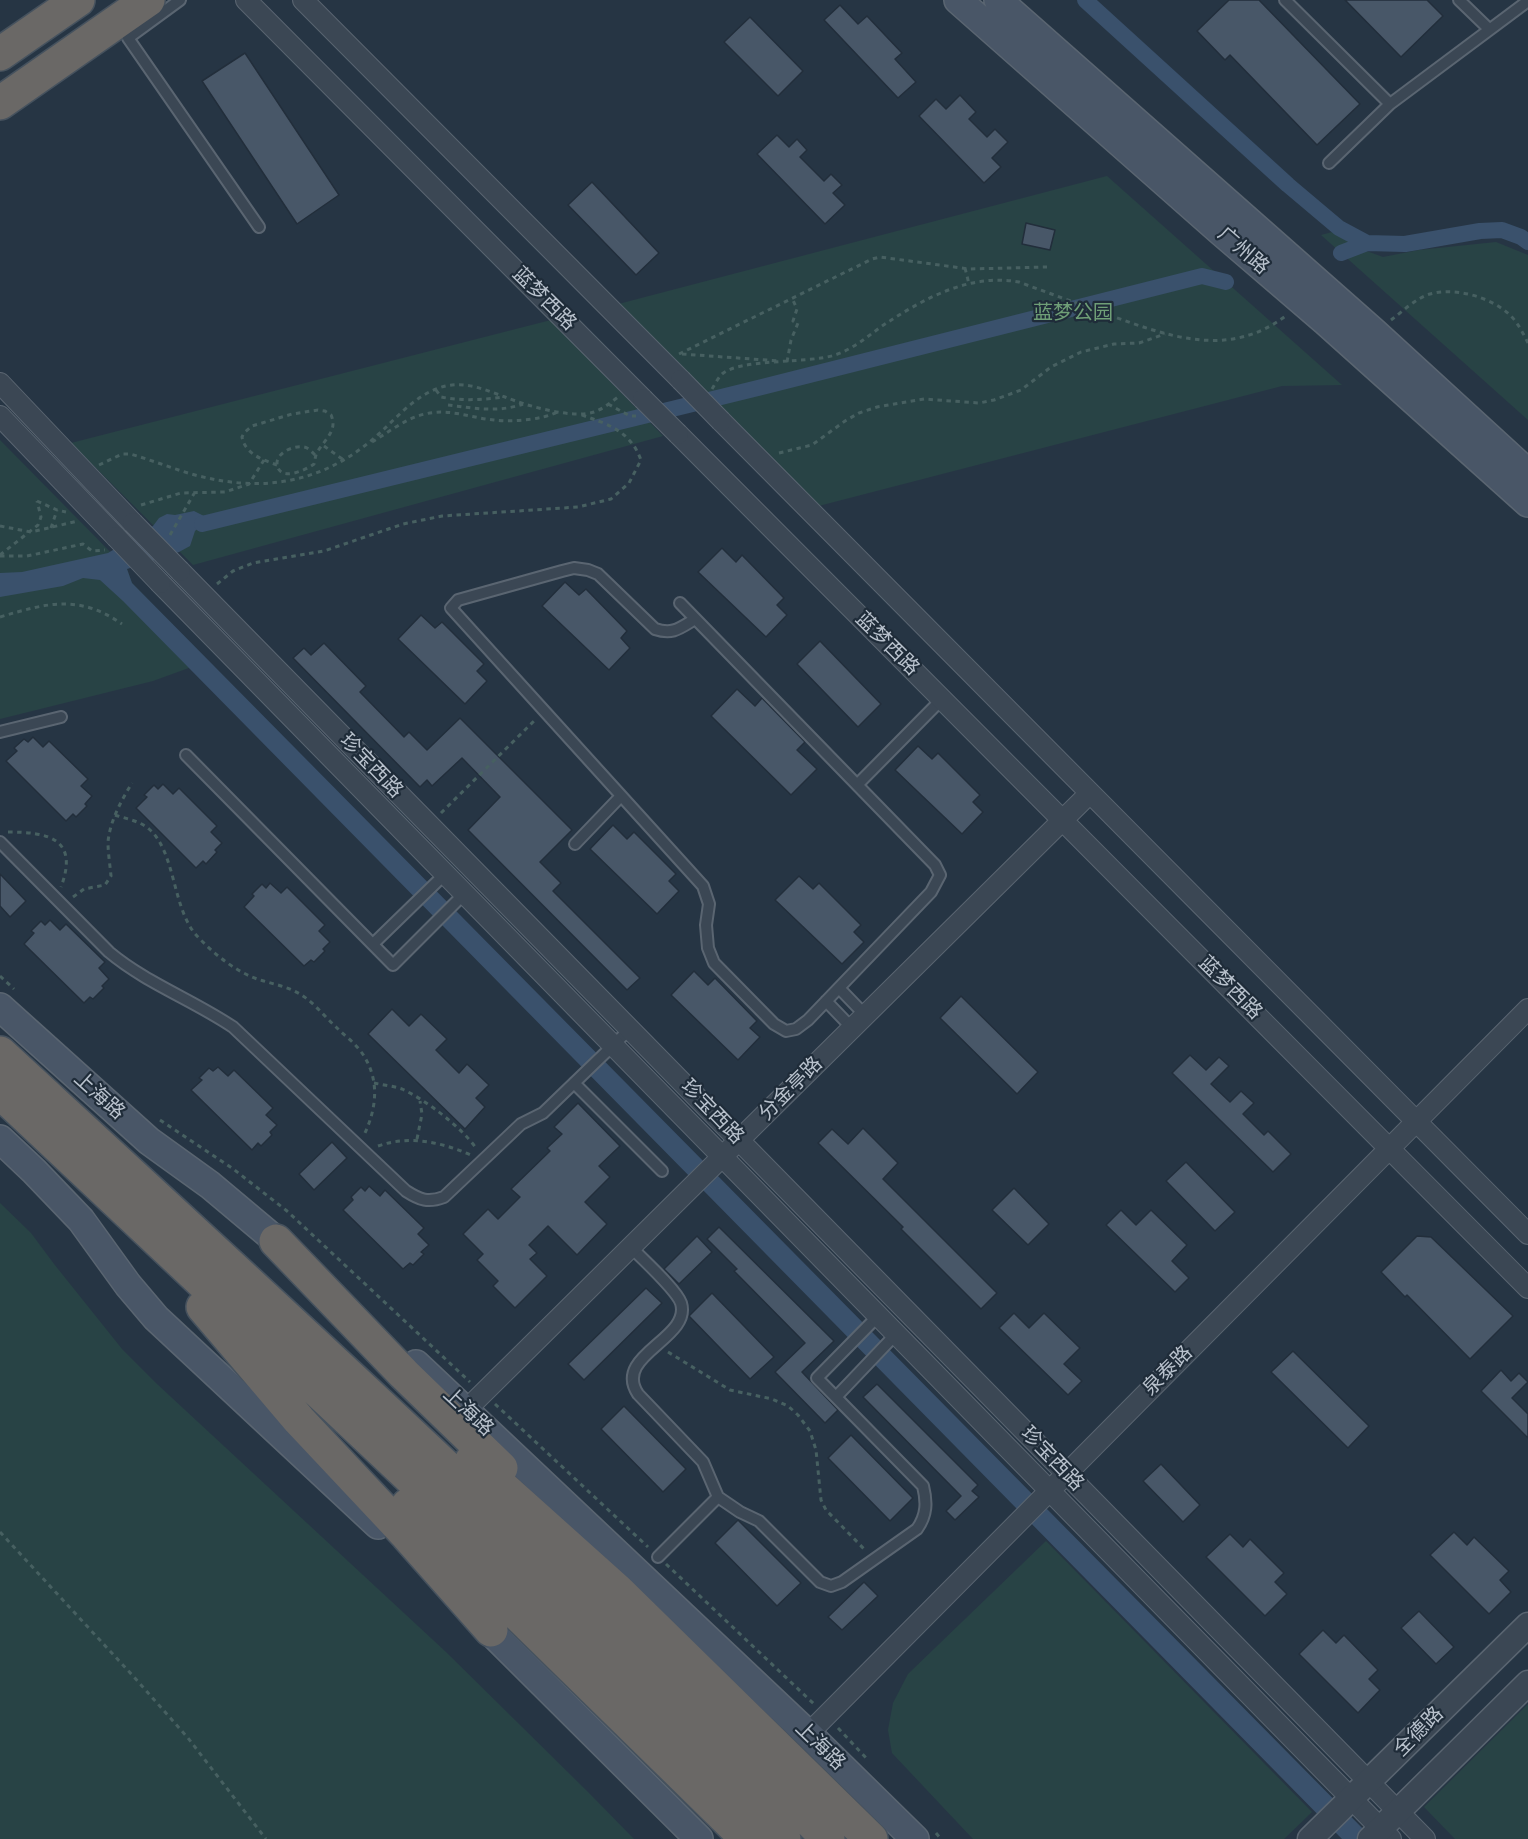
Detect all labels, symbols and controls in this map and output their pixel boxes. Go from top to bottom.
street label: 广州路 [1212,222,1274,280]
street label: 蓝梦西路 [507,262,581,336]
park label: 蓝梦公园 [1033,301,1113,325]
street label: 蓝梦西路 [850,607,924,681]
street label: 珍宝西路 [335,729,407,803]
street label: 蓝梦西路 [1193,951,1267,1025]
street label: 分金亭路 [754,1052,828,1126]
street label: 上海路 [69,1067,129,1125]
street label: 珍宝西路 [676,1075,748,1149]
street label: 泉泰路 [1138,1341,1198,1401]
street label: 上海路 [438,1383,498,1441]
street label: 珍宝西路 [1016,1422,1088,1496]
street label: 全德路 [1389,1702,1449,1762]
street label: 上海路 [790,1717,850,1775]

